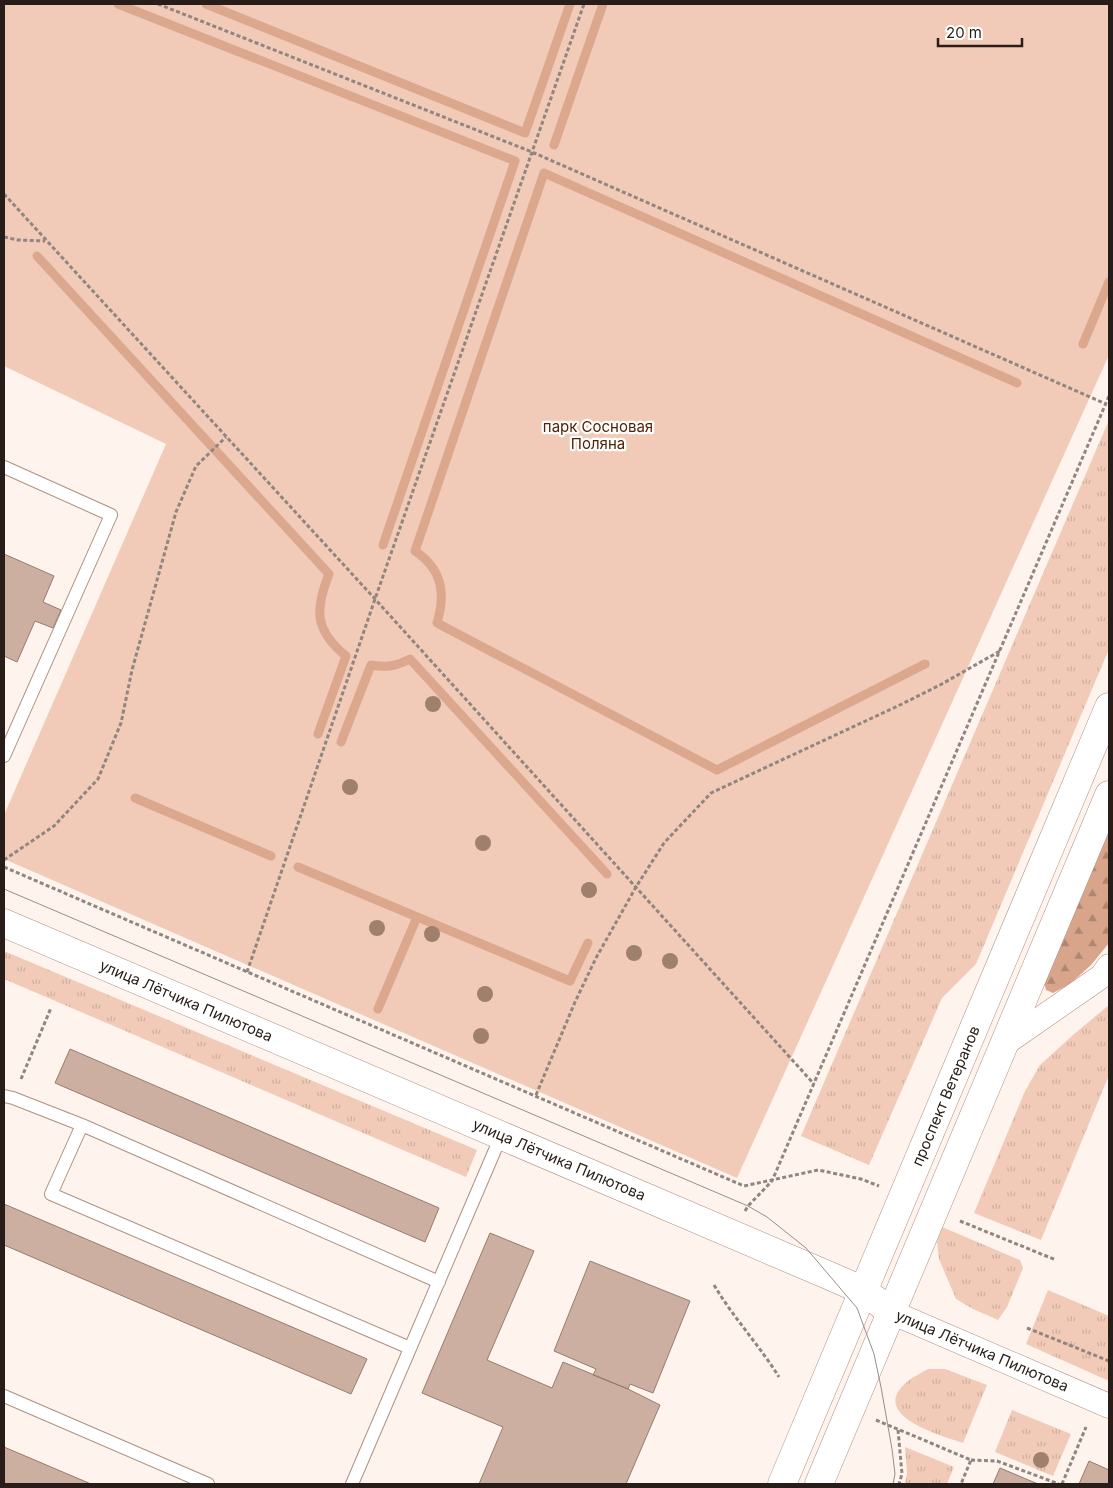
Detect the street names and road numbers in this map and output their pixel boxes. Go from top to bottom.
street label: улица Лётчика Пилютова [97,955,276,1046]
street label: проспект Ветеранов [907,1023,984,1169]
street label: улица Лётчика Пилютова [470,1114,649,1205]
street label: улица Лётчика Пилютова [893,1305,1072,1396]

